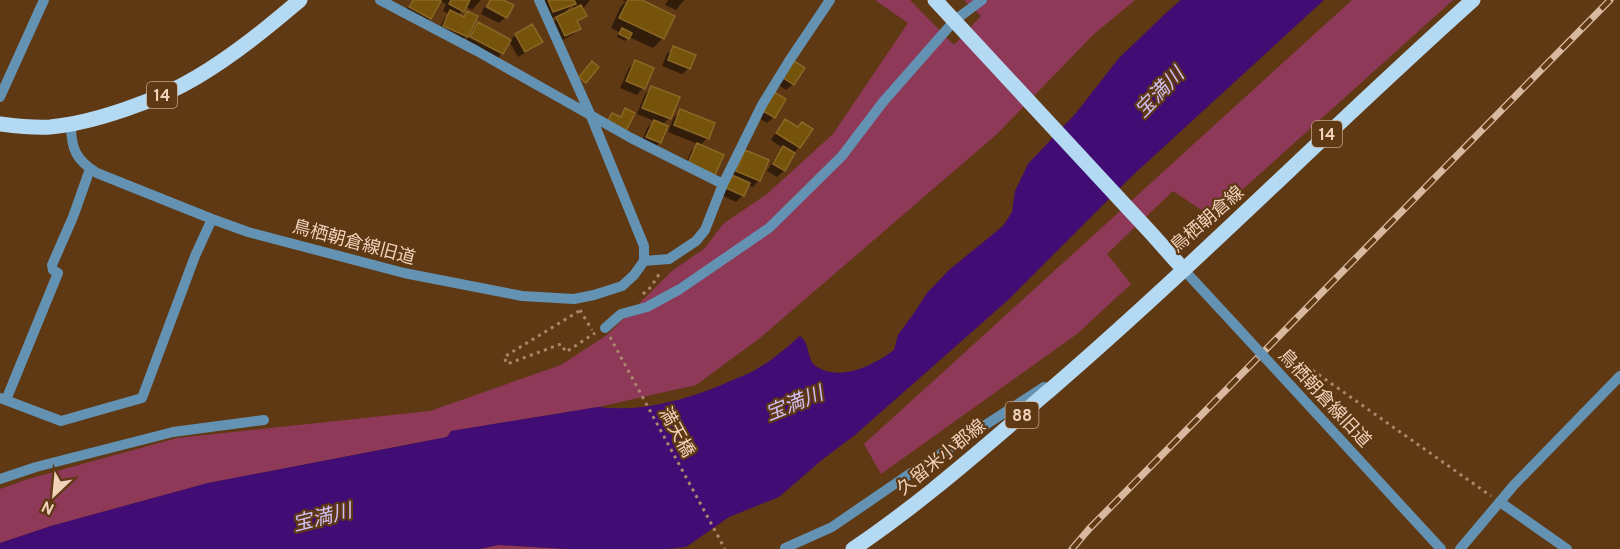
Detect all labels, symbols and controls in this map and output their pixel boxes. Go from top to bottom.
water label: 宝満川 [1130,61,1192,124]
road number: 14 [147,82,177,108]
road number: 14 [1312,121,1342,147]
street label: 鳥栖朝倉線 [1166,182,1249,258]
street label: 鳥栖朝倉線旧道 [290,216,417,271]
street label: 鳥栖朝倉線旧道 [1273,345,1375,453]
water label: 宝満川 [762,381,829,428]
road number: 88 [1006,402,1038,428]
street label: 満天橋 [653,404,699,462]
street label: 久留米小郡線 [893,415,991,501]
north arrow [24,465,84,525]
text: N [39,495,58,518]
water label: 宝満川 [290,499,357,539]

